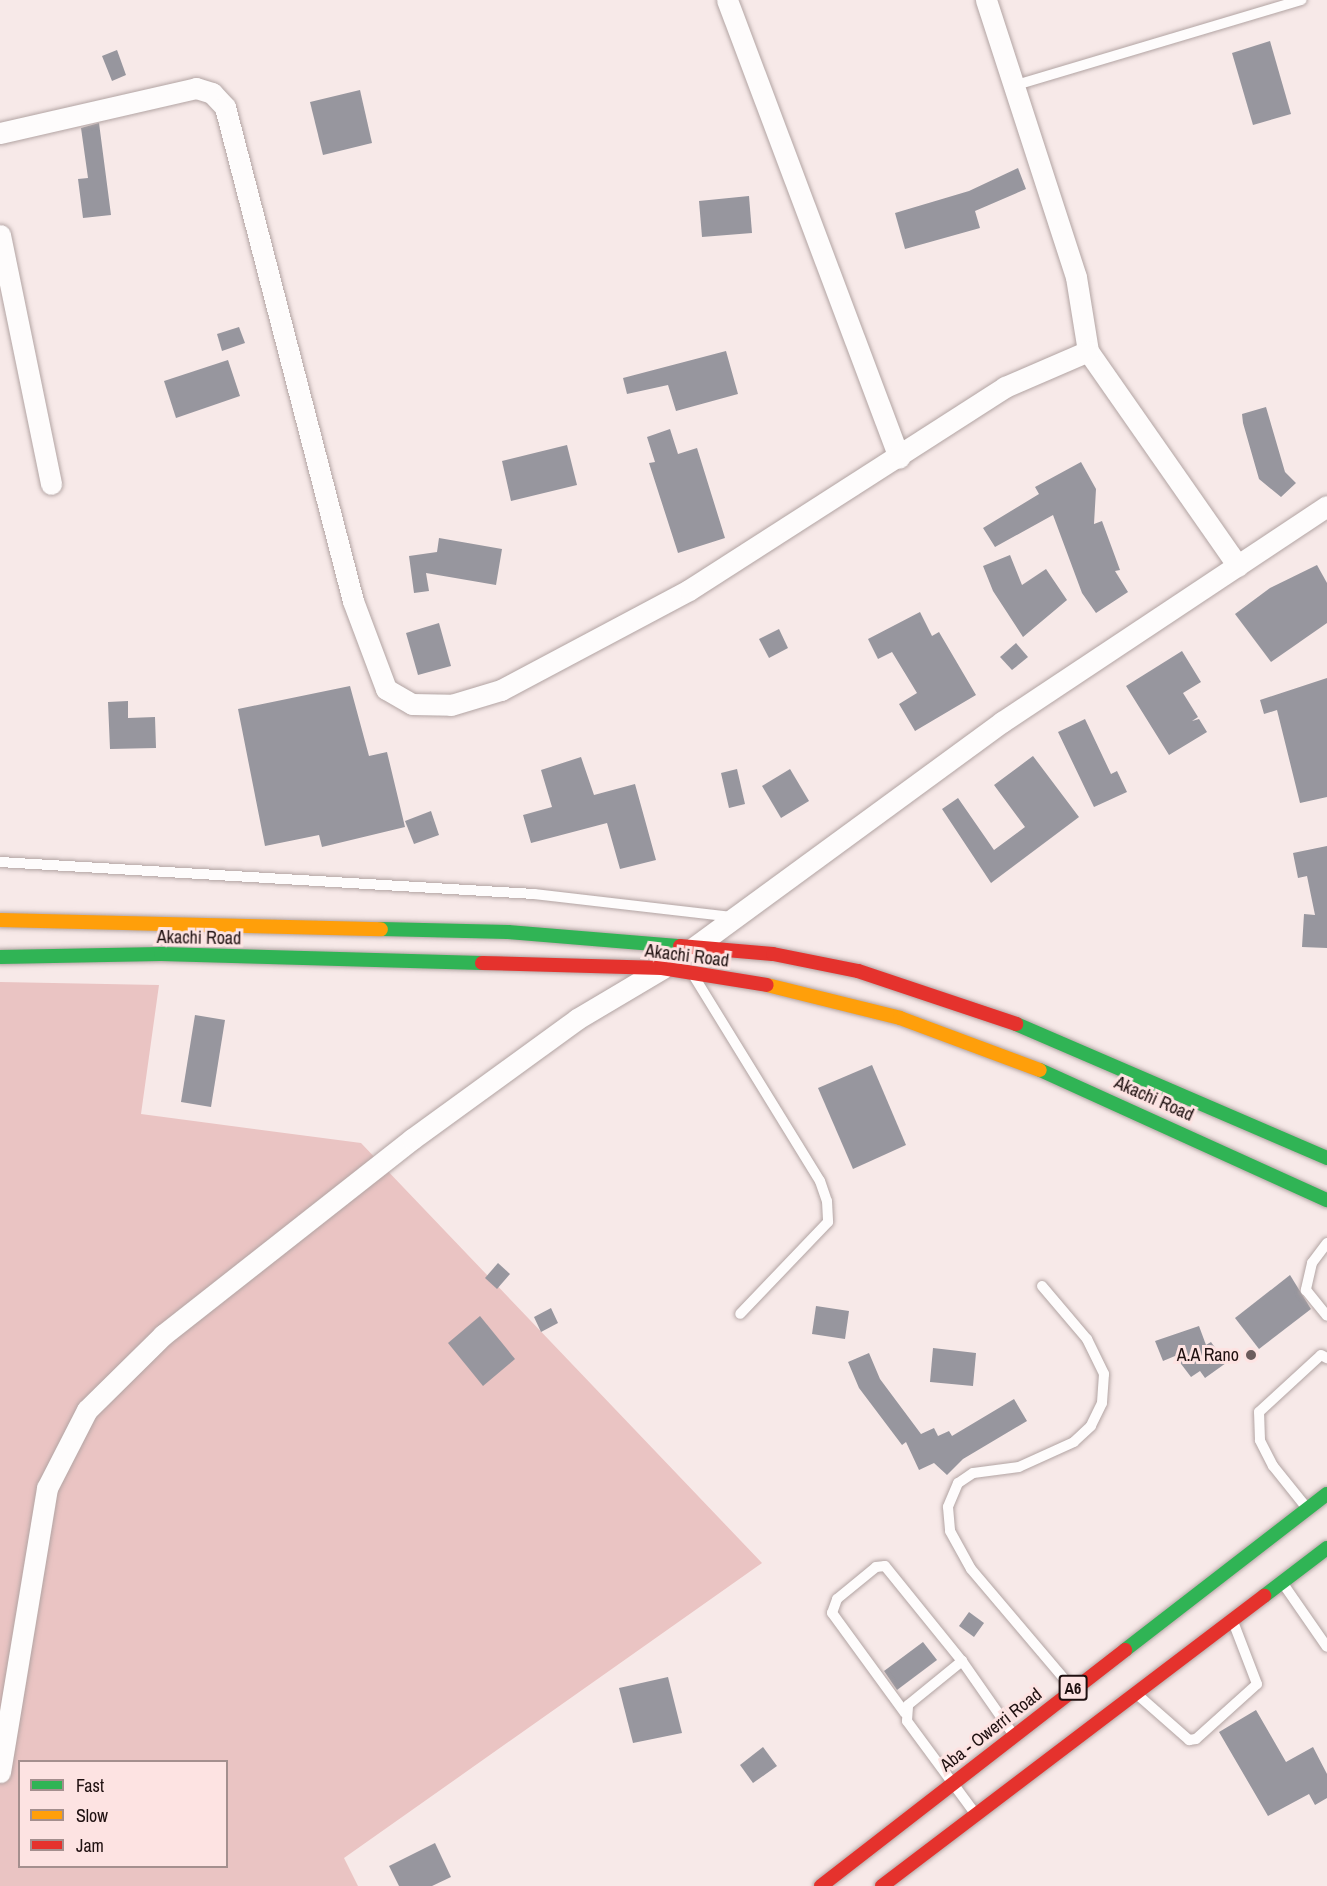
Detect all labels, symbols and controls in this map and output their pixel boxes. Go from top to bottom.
street label: Akachi Road [157,926,241,950]
street label: Akachi Road [644,940,730,972]
street label: Akachi Road [1111,1072,1197,1126]
place label: A.A Rano [1176,1344,1239,1366]
marker: A.A Rano [1244,1348,1258,1362]
road number: A6 [1058,1675,1088,1701]
street label: Aba - Owerri Road [936,1684,1046,1776]
legend [18,1760,228,1868]
text: Fast [76,1773,104,1798]
text: Slow [76,1803,108,1828]
text: Jam [76,1833,104,1858]

